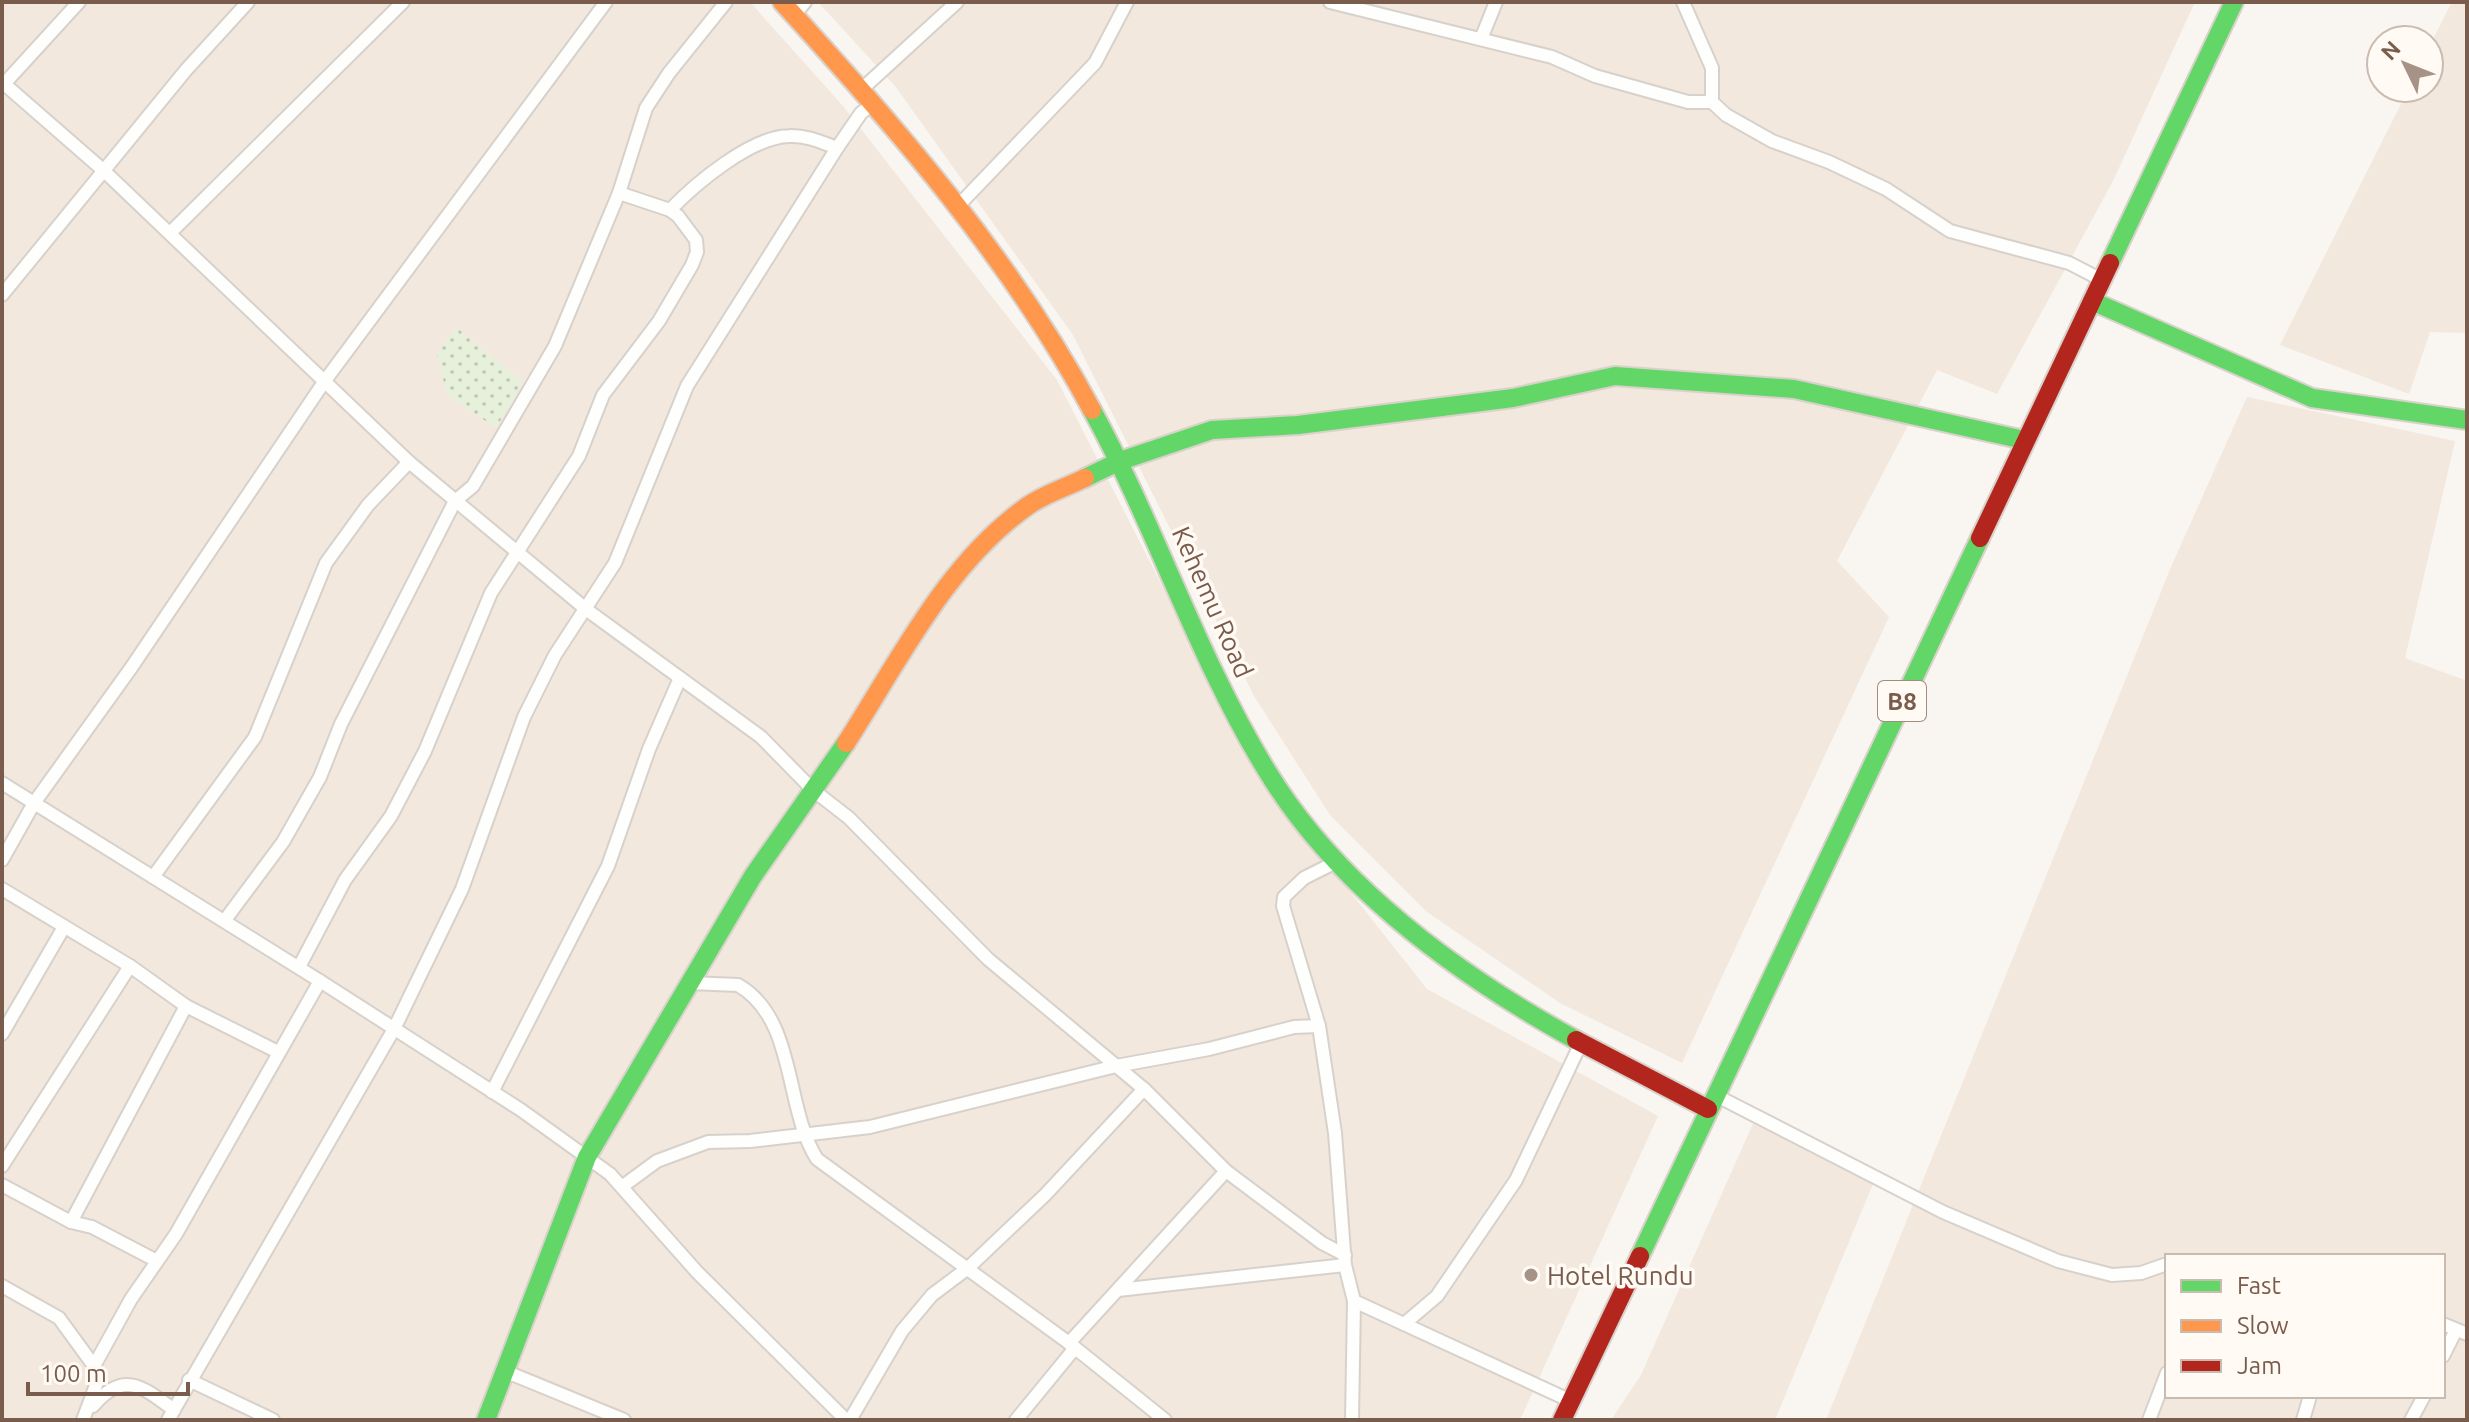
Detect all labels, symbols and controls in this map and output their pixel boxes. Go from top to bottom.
north arrow [2365,24,2445,104]
text: N [2375,35,2405,65]
street label: Kehemu Road [1167,522,1259,682]
road number: B8 [1878,681,1926,721]
legend [2165,1254,2445,1398]
place label: Hotel Rundu [1547,1261,1694,1290]
marker: Hotel Rundu [1522,1266,1540,1284]
text: Fast [2237,1272,2281,1299]
text: Slow [2237,1312,2289,1339]
scale bar [28,1346,188,1396]
text: Jam [2237,1352,2282,1379]
text: 100 m [40,1360,107,1387]

